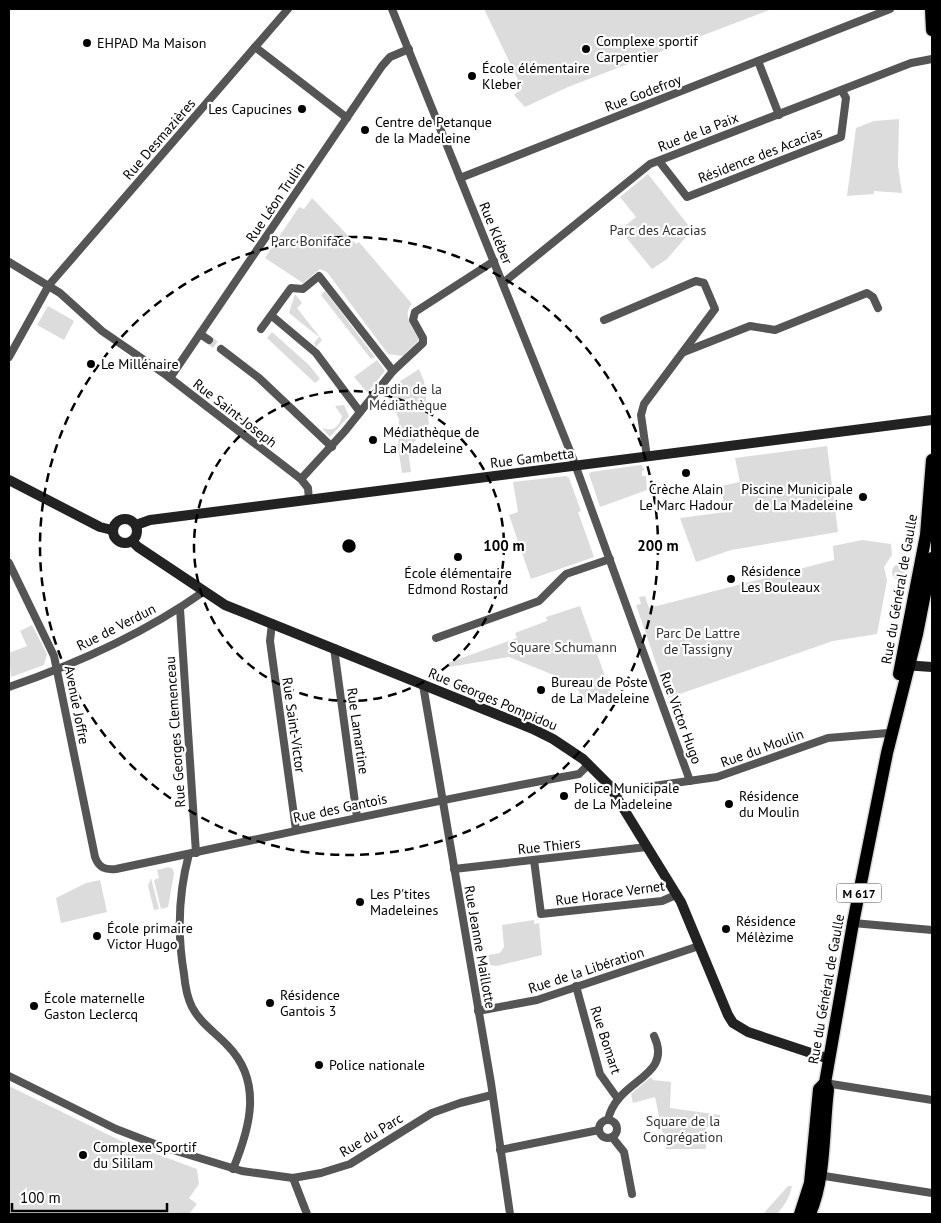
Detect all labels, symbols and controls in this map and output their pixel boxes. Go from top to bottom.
place label: Complexe sportif Carpentier [596,32,698,66]
place label: EHPAD Ma Maison [97,34,207,52]
marker: EHPAD Ma Maison [81,37,93,49]
marker: Complexe sportif Carpentier [580,43,592,55]
place label: École élémentaire Kleber [482,59,590,93]
marker: École élémentaire Kleber [466,70,478,82]
street label: Rue Godefroy [602,70,684,116]
street label: Rue Desmazières [119,95,199,183]
place label: Les Capucines [208,100,292,118]
marker: Les Capucines [296,103,308,115]
street label: Rue de la Paix [655,108,741,156]
place label: Centre de Petanque de la Madeleine [375,113,492,147]
street label: Résidence des Acacias [695,123,825,187]
marker: Centre de Petanque de la Madeleine [359,124,371,136]
street label: Rue Léon Trulin [242,159,308,245]
street label: Rue Kléber [475,199,517,267]
park label: Parc des Acacias [610,221,706,239]
park label: Parc Boniface [271,232,351,250]
place label: Le Millénaire [101,355,179,373]
marker: Le Millénaire [85,358,97,370]
street label: Rue Saint-Joseph [189,375,281,451]
park label: Jardin de la Médiathèque [369,380,447,414]
place label: Médiathèque de La Madeleine [383,423,479,457]
marker: Médiathèque de La Madeleine [367,434,379,446]
street label: Rue Gambetta [489,444,575,472]
marker: Crèche Alain Le Marc Hadour [680,467,692,479]
place label: Crèche Alain Le Marc Hadour [639,480,733,514]
place label: Piscine Municipale de La Madeleine [741,480,853,514]
marker: Piscine Municipale de La Madeleine [857,491,869,503]
street label: Rue du Général de Gaulle [877,513,921,665]
text: 100 m [483,536,525,555]
text: 200 m [637,536,679,555]
centre of rings [340,537,358,555]
marker: École élémentaire Edmond Rostand [452,551,464,563]
place label: Résidence Les Bouleaux [741,562,820,596]
place label: École élémentaire Edmond Rostand [404,564,512,598]
marker: Résidence Les Bouleaux [725,573,737,585]
street label: Rue de Verdun [73,599,159,655]
park label: Parc De Lattre de Tassigny [656,624,740,658]
park label: Square Schumann [509,638,617,656]
street label: Rue Georges Clemenceau [161,656,189,808]
street label: Avenue Joffre [61,664,93,746]
street label: Rue Georges Pompidou [426,664,560,734]
street label: Rue Victor Hugo [656,669,706,767]
place label: Bureau de Poste de La Madeleine [551,673,649,707]
street label: Rue Saint-Victor [278,676,310,774]
marker: Bureau de Poste de La Madeleine [535,684,547,696]
street label: Rue Lamartine [343,687,373,775]
street label: Rue du Moulin [718,725,806,771]
place label: Police Municipale de La Madeleine [574,779,679,813]
place label: Résidence du Moulin [739,787,799,821]
street label: Rue des Gantois [291,789,389,827]
marker: Police Municipale de La Madeleine [558,790,570,802]
marker: Résidence du Moulin [723,798,735,810]
street label: Rue Thiers [517,834,581,858]
street label: Rue Horace Vernet [554,876,666,910]
street label: Rue Jeanne Maillotte [460,884,500,1010]
road number: M 617 [836,884,882,902]
place label: Les P'tites Madeleines [370,885,438,919]
marker: Les P'tites Madeleines [354,896,366,908]
place label: Résidence Mélèzime [736,912,796,946]
street label: Rue du Général de Gaulle [804,913,848,1065]
place label: École primaire Victor Hugo [106,919,193,953]
marker: Résidence Mélèzime [720,923,732,935]
marker: École primaire Victor Hugo [91,930,103,942]
street label: Rue de la Libération [526,943,646,997]
place label: Résidence Gantois 3 [280,986,340,1020]
place label: École maternelle Gaston Leclercq [44,989,145,1023]
marker: Résidence Gantois 3 [264,997,276,1009]
marker: École maternelle Gaston Leclercq [28,1000,40,1012]
street label: Rue Bomart [587,1004,626,1077]
place label: Police nationale [329,1056,425,1074]
marker: Police nationale [313,1059,325,1071]
street label: Rue du Parc [336,1109,406,1161]
park label: Square de la Congrégation [643,1112,723,1146]
place label: Complexe Sportif du Sililam [93,1138,197,1172]
marker: Complexe Sportif du Sililam [77,1149,89,1161]
scale bar [12,1180,168,1212]
text: 100 m [20,1188,61,1207]

